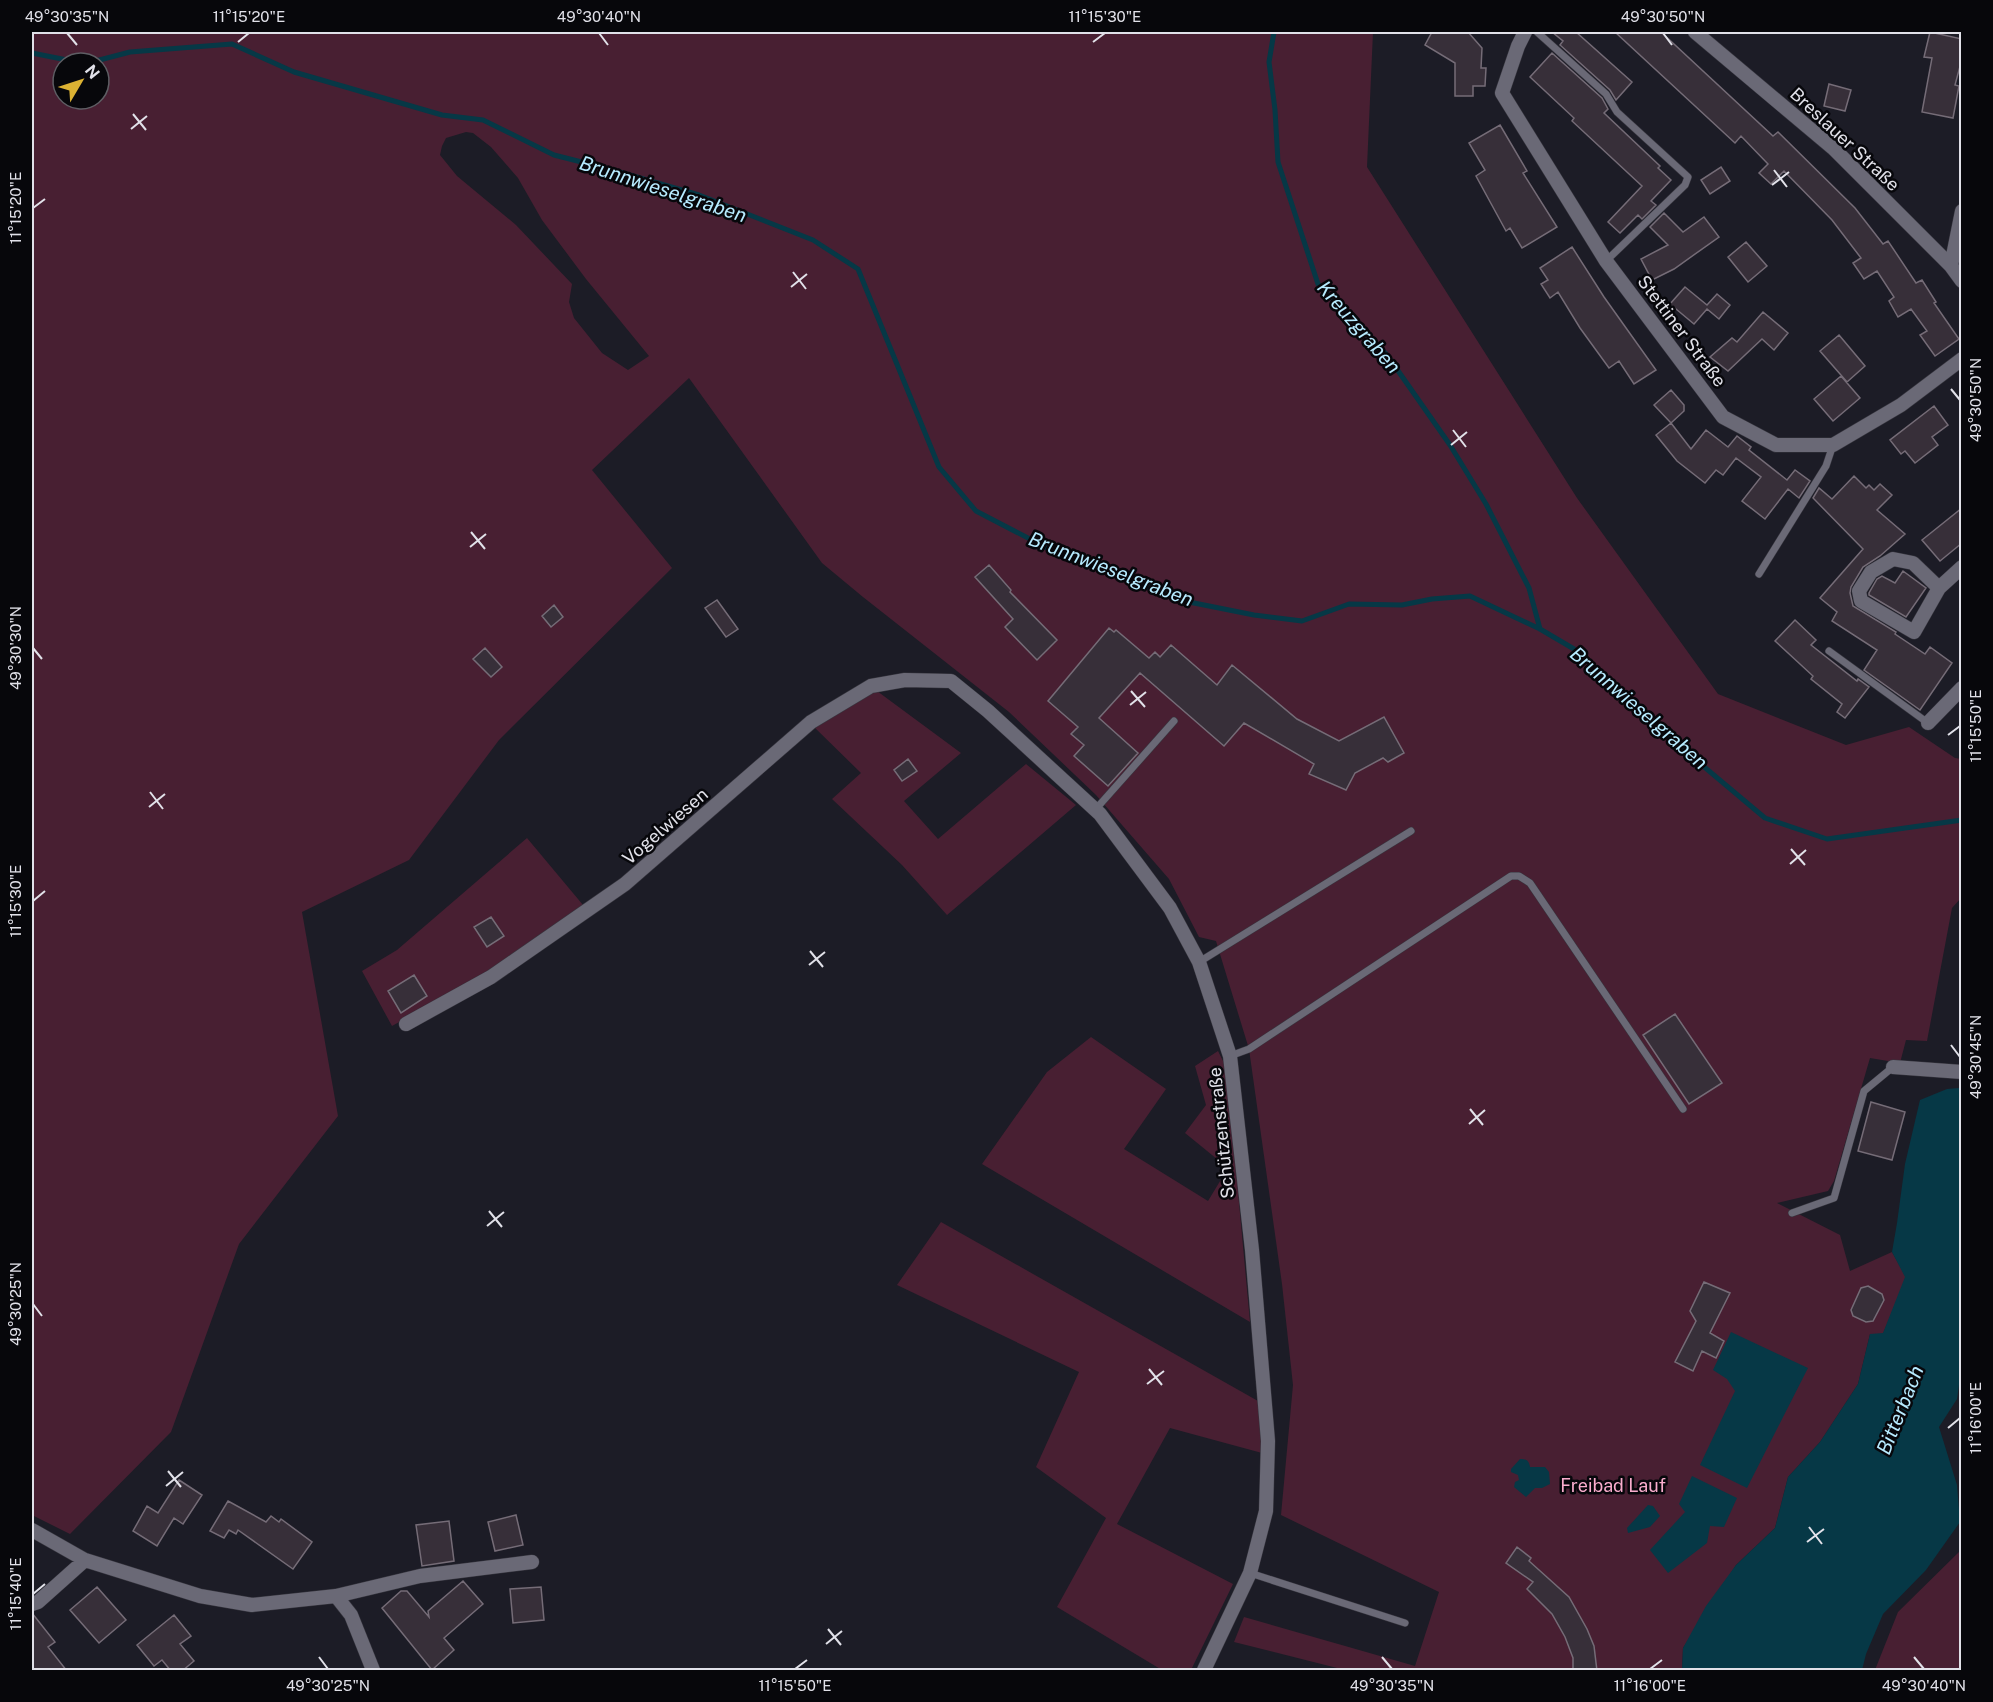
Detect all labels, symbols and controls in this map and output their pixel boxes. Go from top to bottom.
text: 49°30'35"N [25,8,109,25]
text: 11°15'20"E [213,8,285,25]
text: 49°30'40"N [557,8,641,25]
text: 11°15'30"E [1069,8,1141,25]
text: 49°30'50"N [1621,8,1705,25]
north arrow [51,51,111,111]
text: N [81,61,104,83]
street label: Breslauer Straße [1786,83,1904,195]
water label: Brunnwieselgraben [576,151,750,227]
text: 11°15'20"E [7,172,24,244]
street label: Stettiner Straße [1633,271,1731,391]
water label: Kreuzgraben [1312,276,1406,378]
text: 49°30'50"N [1967,358,1984,442]
water label: Brunnwieselgraben [1025,527,1197,611]
text: 49°30'30"N [7,606,24,690]
water label: Brunnwieselgraben [1565,642,1713,774]
text: 11°15'50"E [1967,689,1984,763]
street label: Vogelwiesen [618,783,712,869]
text: 11°15'30"E [7,865,24,937]
text: 49°30'45"N [1967,1015,1984,1099]
street label: Schützenstraße [1204,1066,1238,1200]
text: 49°30'25"N [7,1262,24,1346]
water label: Bitterbach [1871,1362,1929,1458]
text: 11°16'00"E [1967,1382,1984,1454]
park label: Freibad Lauf [1560,1475,1666,1496]
text: 11°15'40"E [7,1558,24,1630]
text: 49°30'25"N [286,1677,370,1694]
text: 11°15'50"E [758,1677,832,1694]
text: 49°30'35"N [1350,1677,1434,1694]
text: 11°16'00"E [1614,1677,1686,1694]
text: 49°30'40"N [1882,1677,1966,1694]

